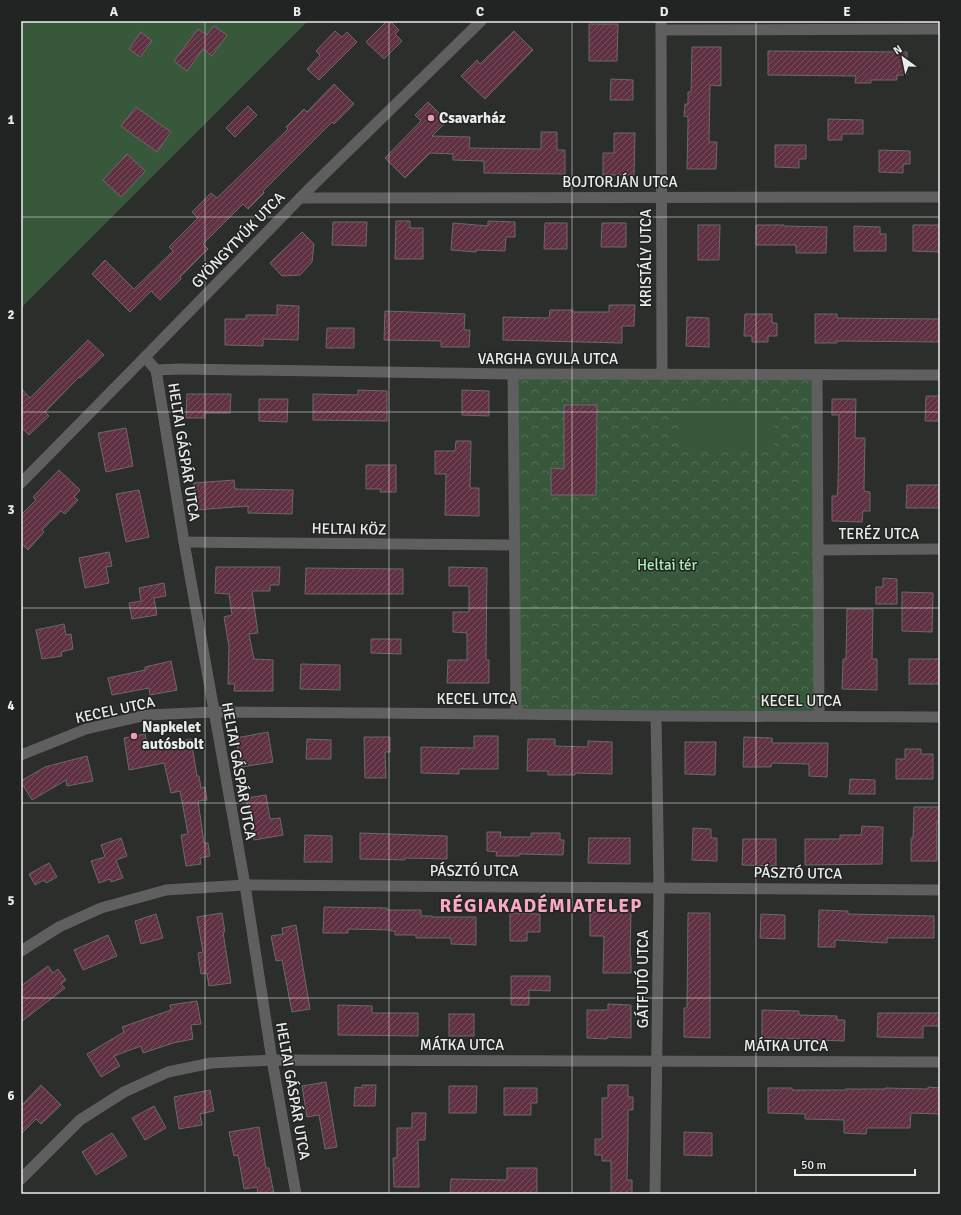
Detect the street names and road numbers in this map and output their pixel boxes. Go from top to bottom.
street label: BOJTORJÁN UTCA [562,172,678,191]
street label: GYÖNGYTYÚK UTCA [187,188,288,292]
street label: KRISTÁLY UTCA [636,209,655,307]
street label: VARGHA GYULA UTCA [478,350,618,368]
street label: HELTAI GÁSPÁR UTCA [164,382,205,522]
street label: HELTAI KÖZ [311,519,387,539]
street label: TERÉZ UTCA [839,524,919,543]
street label: KECEL UTCA [436,690,518,708]
street label: KECEL UTCA [760,692,842,710]
street label: KECEL UTCA [73,693,157,727]
street label: HELTAI GÁSPÁR UTCA [218,701,261,841]
street label: PÁSZTÓ UTCA [430,861,518,880]
street label: PÁSZTÓ UTCA [754,862,842,883]
street label: GÁTFUTÓ UTCA [633,930,652,1028]
street label: HELTAI GÁSPÁR UTCA [272,1021,315,1161]
street label: MÁTKA UTCA [420,1035,504,1054]
street label: MÁTKA UTCA [744,1036,828,1055]

